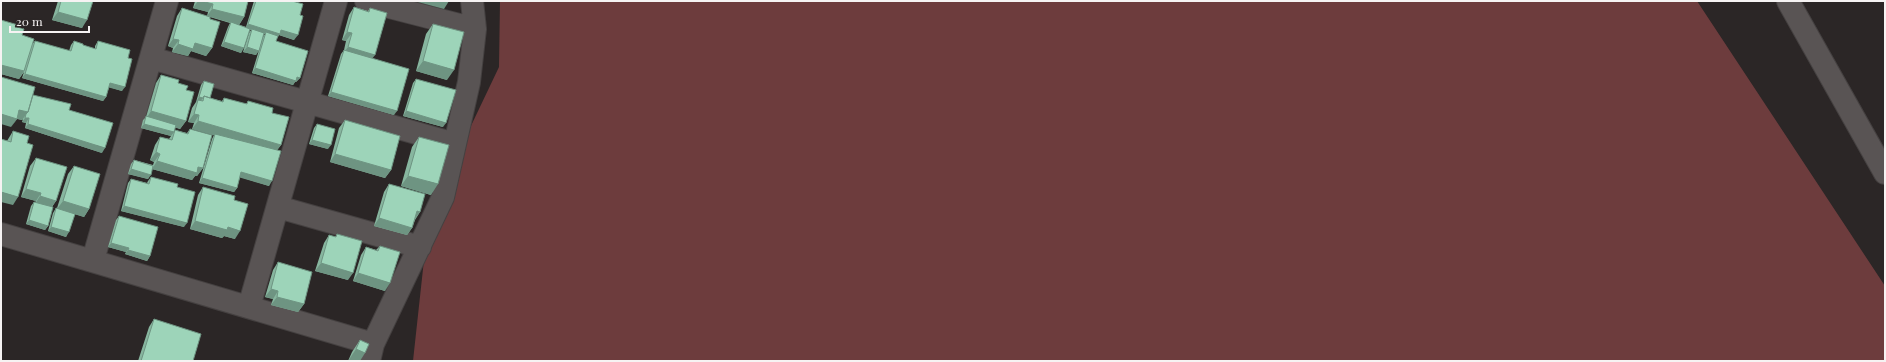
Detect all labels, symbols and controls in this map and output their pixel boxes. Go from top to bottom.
scale bar [10,8,89,34]
text: 20 m [16,13,43,29]

